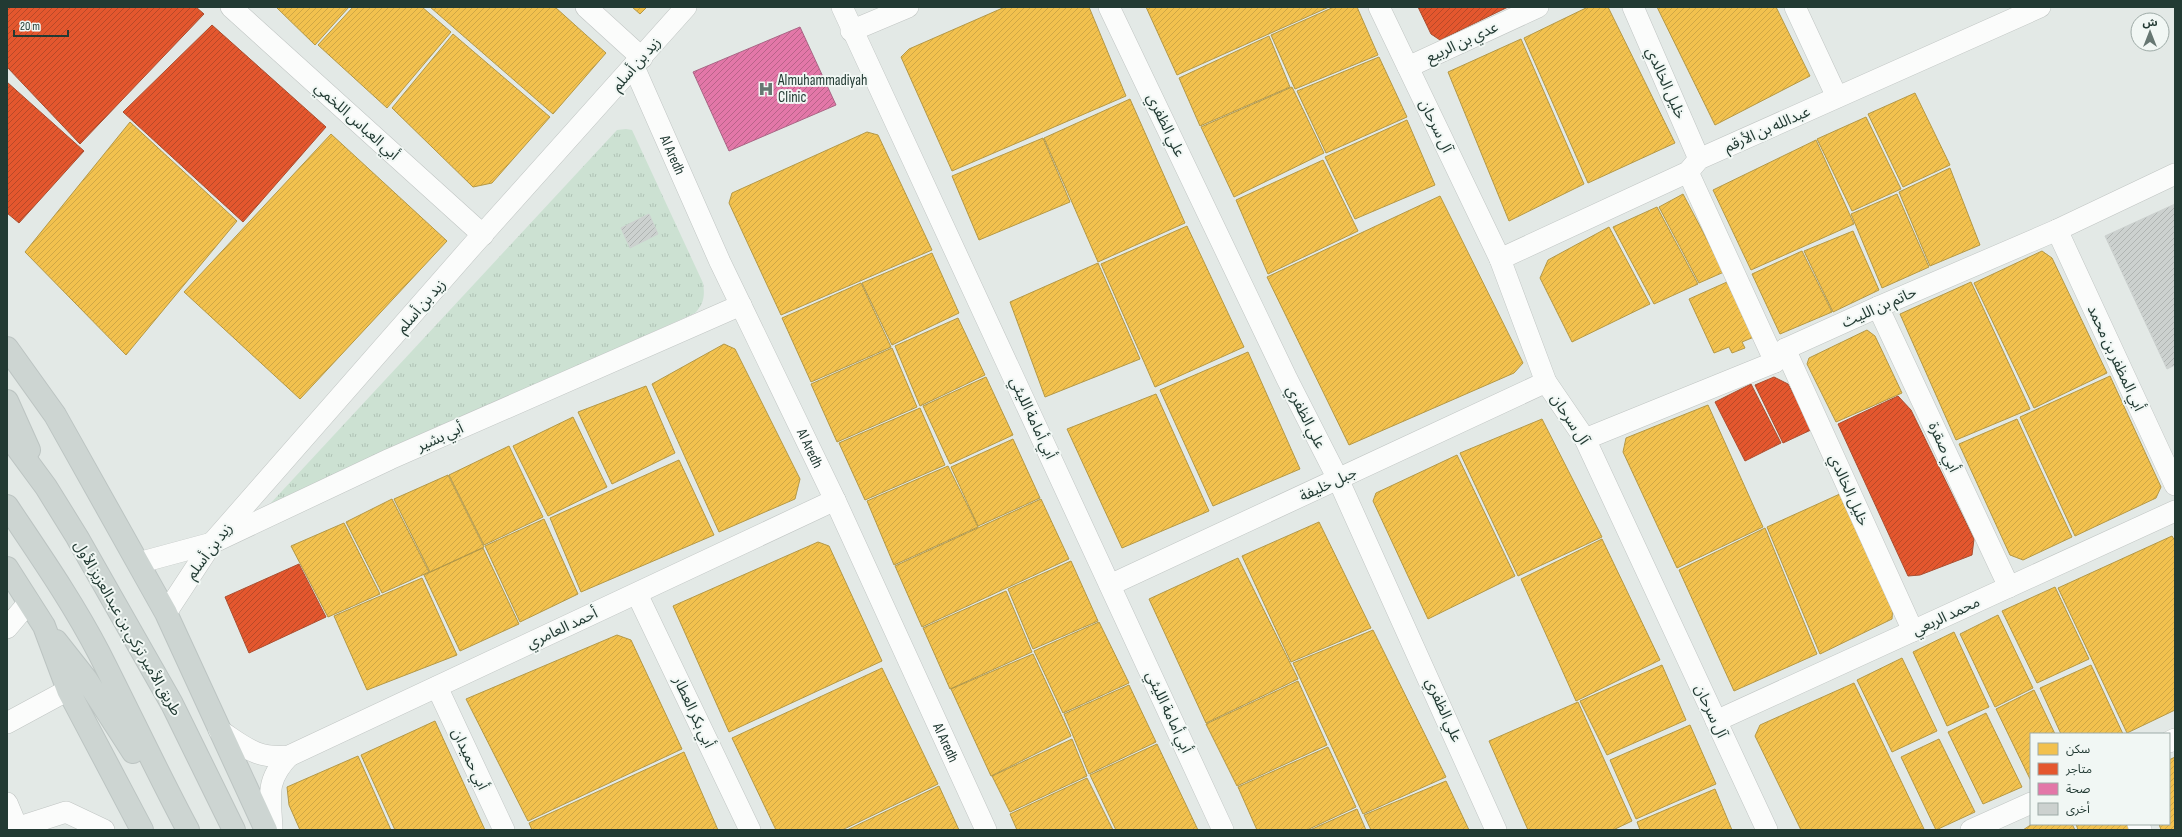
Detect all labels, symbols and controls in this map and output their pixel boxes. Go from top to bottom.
scale bar [14,12,68,38]
north arrow [2130,12,2170,52]
text: ش [2142,16,2158,29]
street label: عدي بن الربيع [1423,17,1502,69]
text: 20 m [20,19,40,34]
street label: زيد بن أسلم [608,33,666,96]
street label: خليل الخالدي [1640,44,1690,123]
place label: Almuhammadiyah Clinic [777,71,867,107]
street label: أبي العباس اللخمي [309,78,403,166]
hospital icon: Almuhammadiyah Clinic [757,80,775,98]
street label: علي الظفري [1141,90,1189,161]
street label: آل سرحان [1415,96,1457,157]
street label: عبدالله بن الأرقم [1721,102,1814,158]
street label: Al Aredh [655,131,689,178]
street label: زيد بن أسلم [393,275,451,338]
street label: حاتم بن الليث [1839,282,1920,333]
street label: أبي المظفر بن محمد [2081,302,2149,415]
street label: أبي أمامة الليثي [1004,374,1060,463]
street label: علي الظفري [1280,382,1330,453]
street label: آل سرحان [1546,390,1593,449]
street label: أبي بشير [413,419,467,458]
street label: أبي صقرة [1922,419,1964,476]
street label: Al Aredh [792,425,827,471]
street label: خليل الخالدي [1823,451,1873,530]
street label: جبل خليفة [1297,463,1360,506]
street label: زيد بن أسلم [182,519,237,584]
street label: طريق الأمير تركي بن عبدالعزيز الأول [68,537,186,720]
street label: محمد الربعي [1909,593,1984,642]
street label: أحمد العامري [524,604,602,655]
street label: أبي أمامة الليثي [1140,668,1196,757]
street label: أبي بكر العطار [667,672,718,752]
street label: علي الظفري [1420,675,1466,746]
street label: آل سرحان [1690,681,1731,742]
street label: Al Aredh [928,719,963,765]
street label: أبي حميدان [446,725,492,794]
legend [2030,733,2170,825]
text: سكن [2066,742,2090,757]
text: متاجر [2065,762,2092,777]
text: صحة [2066,782,2090,797]
text: أخرى [2066,801,2090,817]

